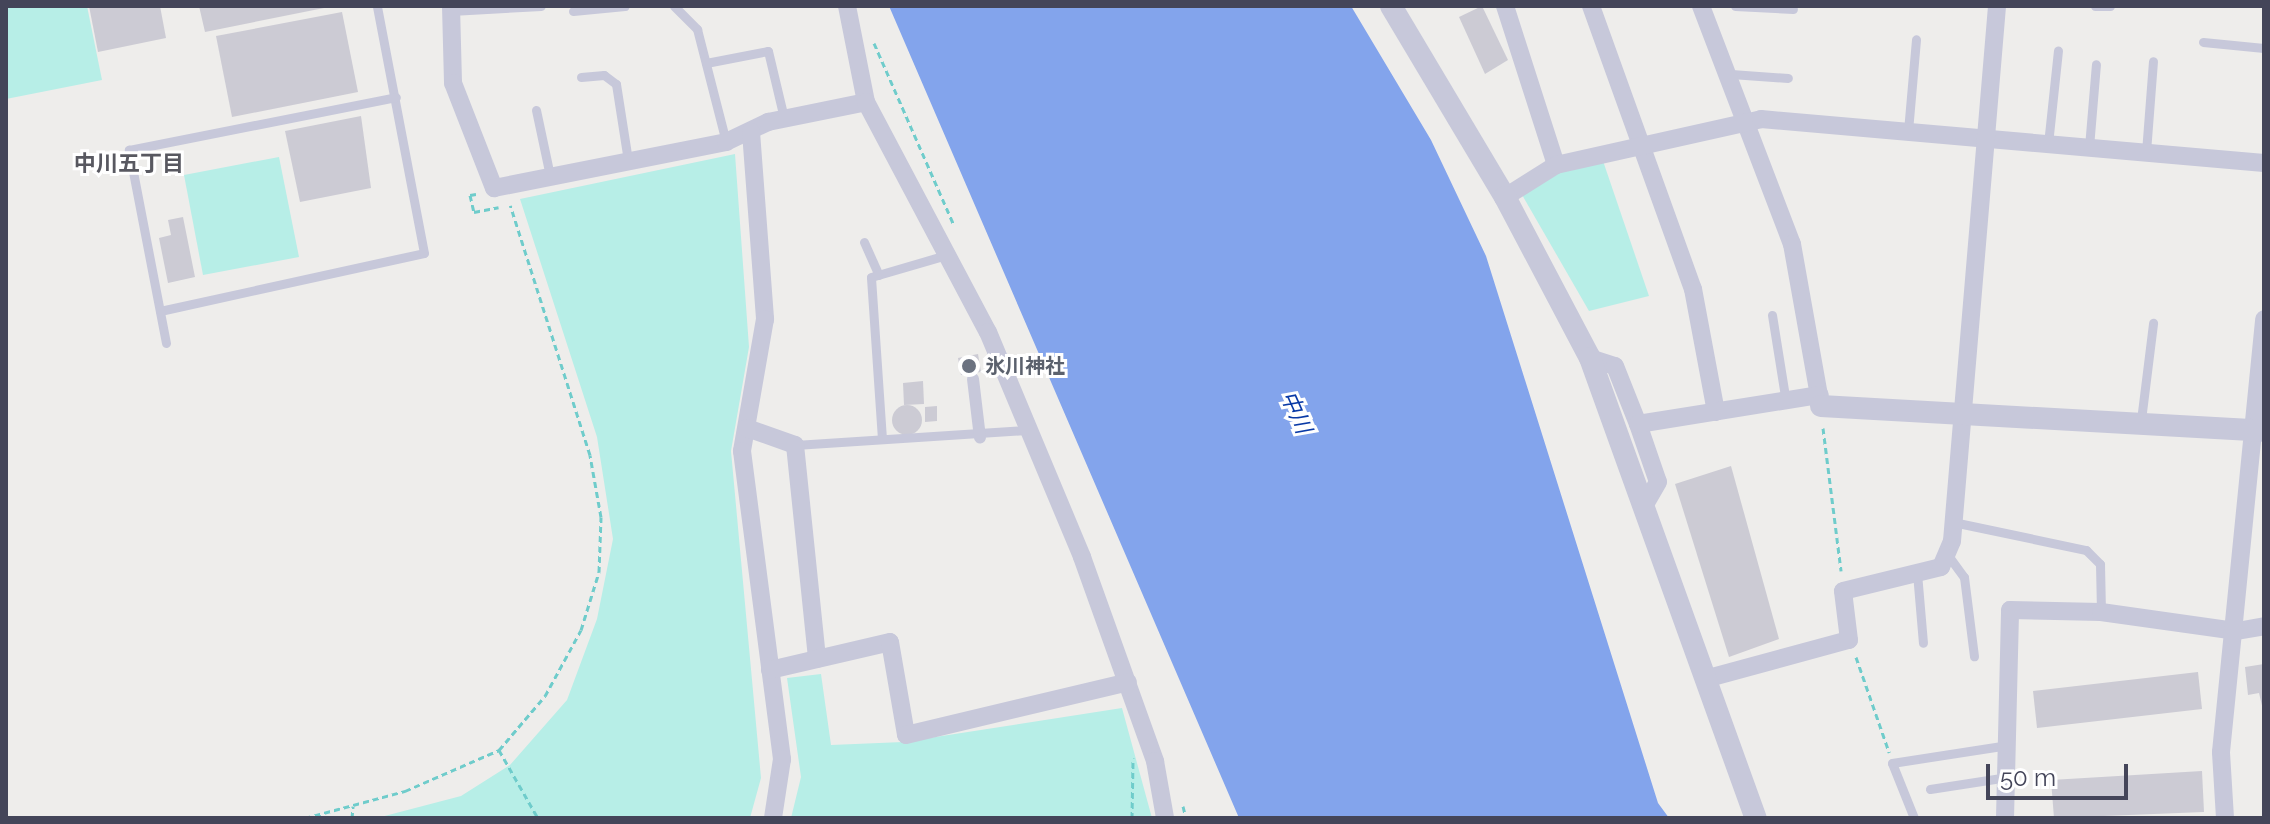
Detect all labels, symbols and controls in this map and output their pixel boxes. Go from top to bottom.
district label: 中川五丁目 [74,151,184,177]
place label: 氷川神社 [985,354,1065,378]
marker: 氷川神社 [960,357,978,375]
water label: 中川 [1275,387,1317,437]
scale bar [1990,748,2132,798]
text: 50 m [2000,763,2056,792]

